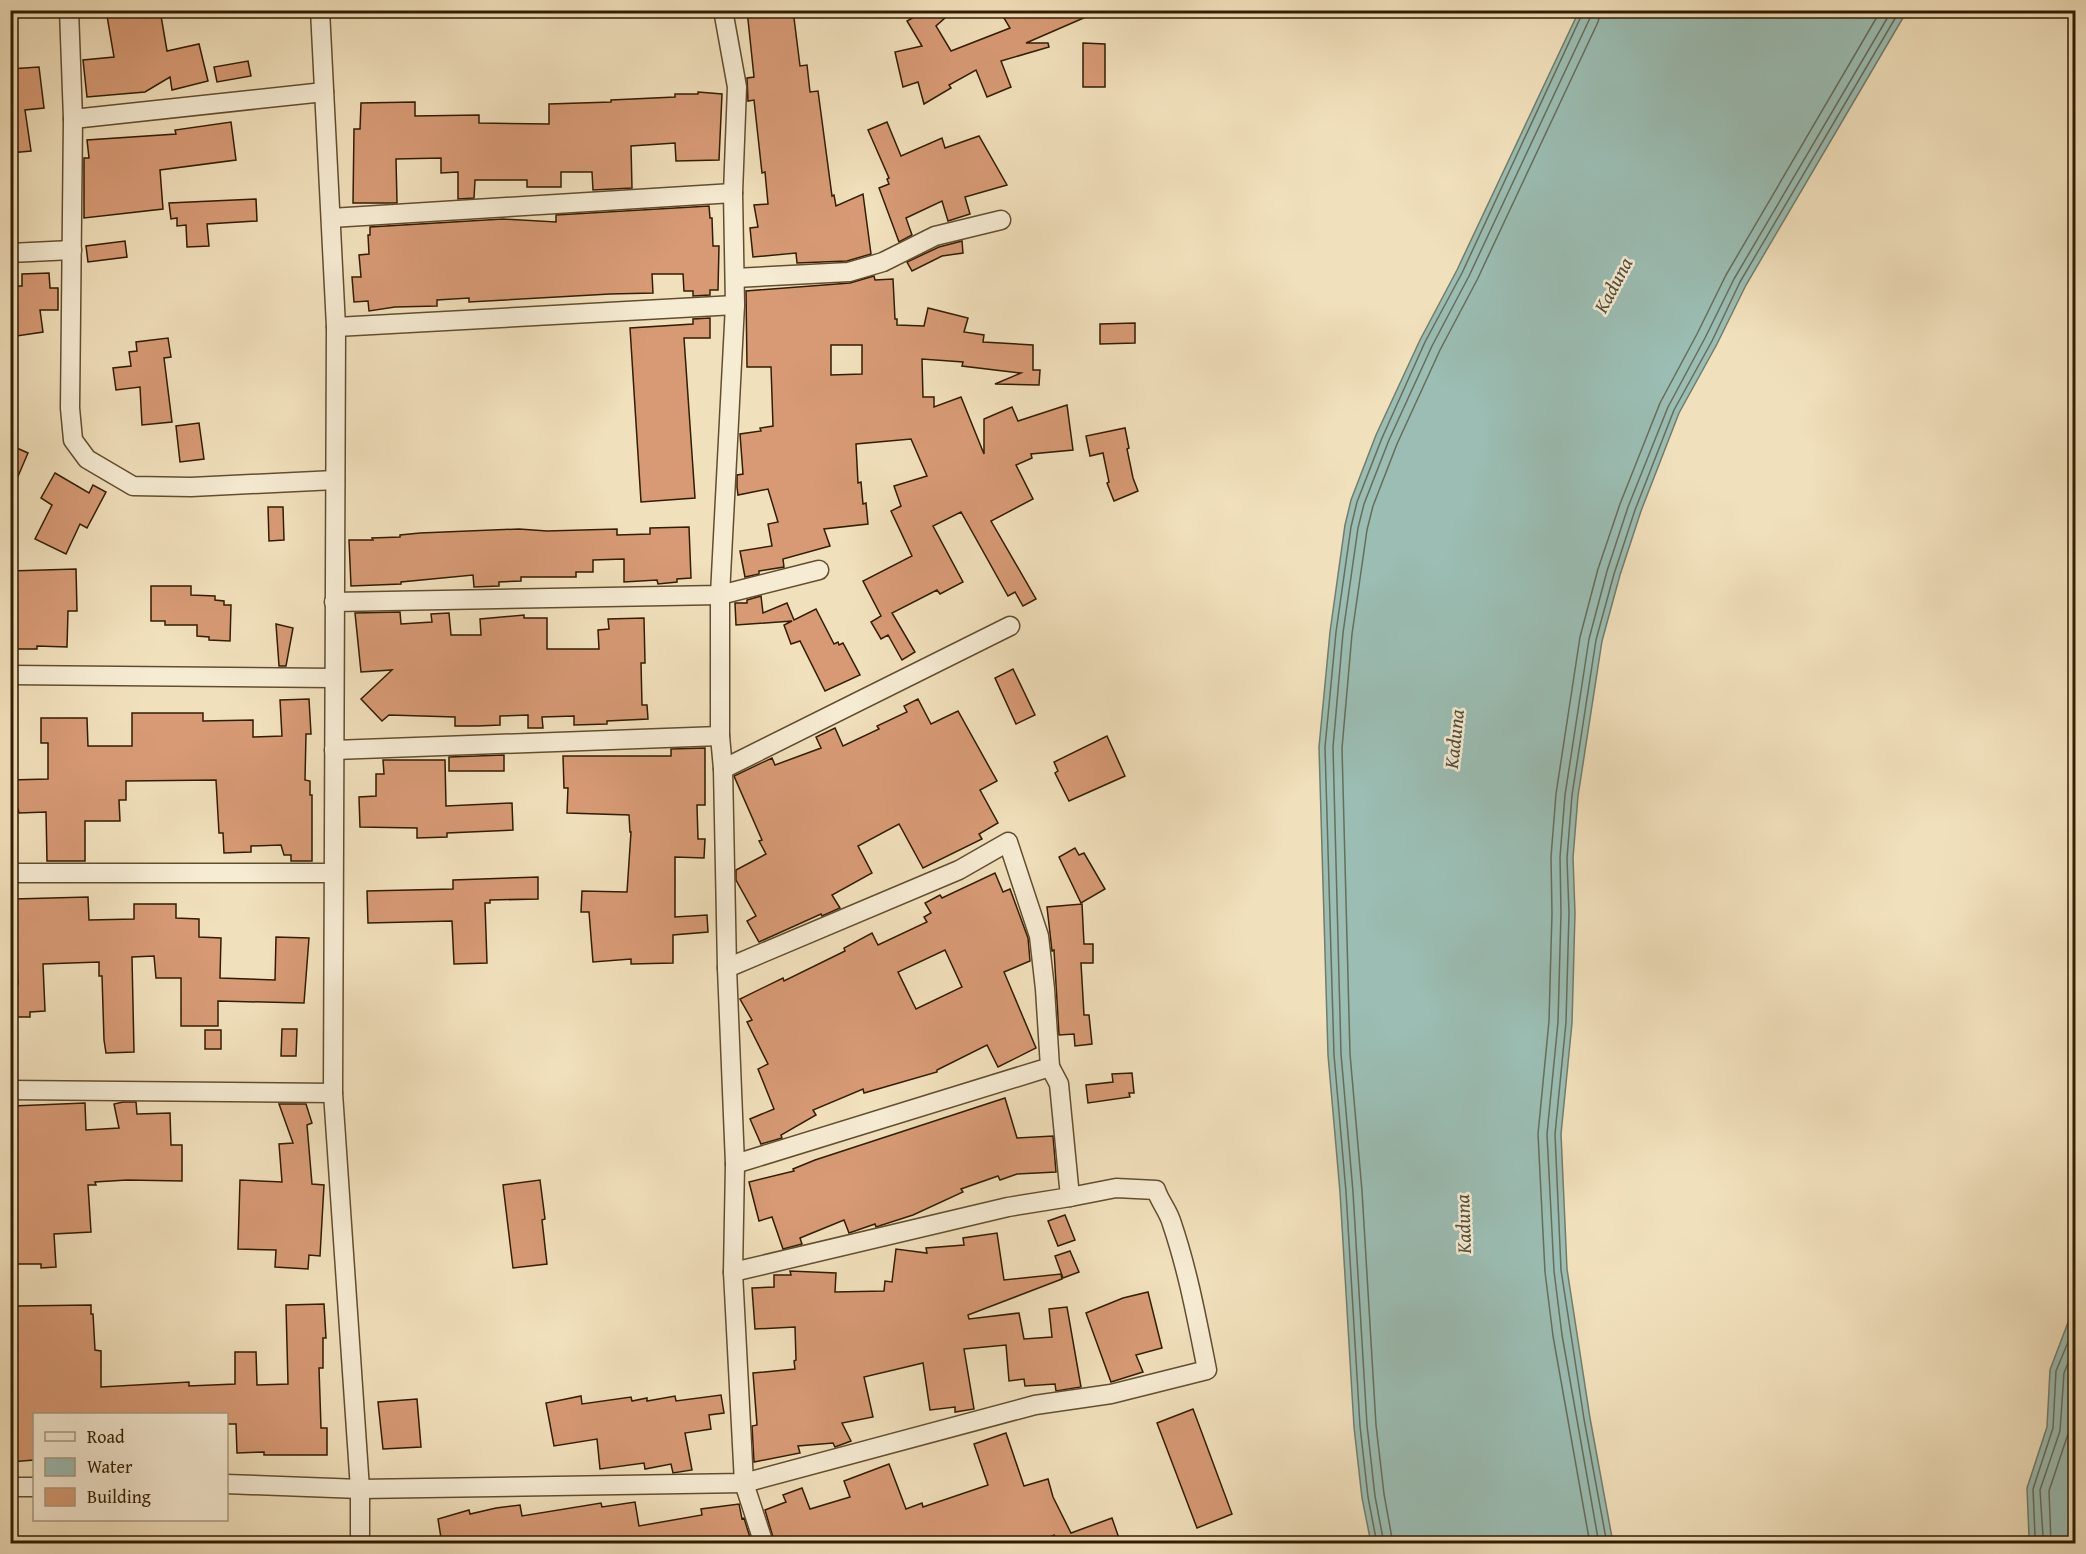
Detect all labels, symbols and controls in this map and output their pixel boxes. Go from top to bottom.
water label: Kaduna [1585,251,1640,319]
water label: Kaduna [1436,707,1471,771]
water label: Kaduna [1447,1193,1478,1255]
legend [33,1413,228,1521]
text: Road [87,1423,125,1450]
text: Water [87,1453,133,1480]
text: Building [87,1483,151,1510]

